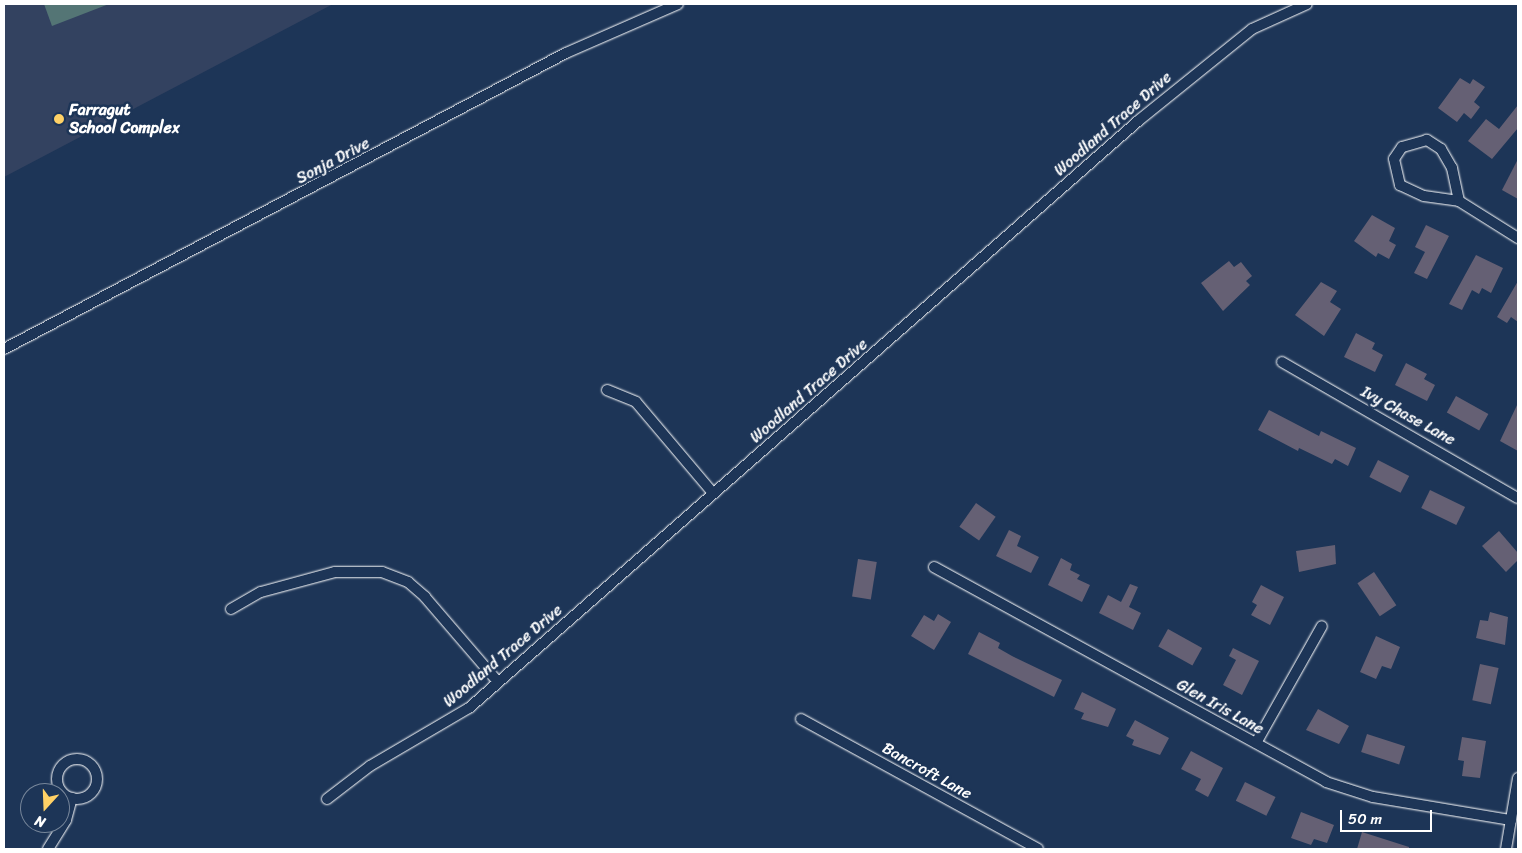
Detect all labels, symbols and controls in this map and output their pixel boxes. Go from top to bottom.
street label: Woodland Trace Drive [1050,68,1176,180]
place label: Farragut School Complex [69,100,180,138]
marker: Farragut School Complex [53,113,65,125]
street label: Sonja Drive [293,134,373,188]
street label: Woodland Trace Drive [746,335,872,447]
street label: Ivy Chase Lane [1358,382,1458,450]
street label: Woodland Trace Drive [440,601,566,711]
street label: Glen Iris Lane [1173,675,1267,739]
street label: Bancroft Lane [879,739,975,803]
north arrow [20,783,70,833]
scale bar [1342,800,1434,832]
text: 50 m [1348,806,1382,832]
text: N [31,808,49,835]

